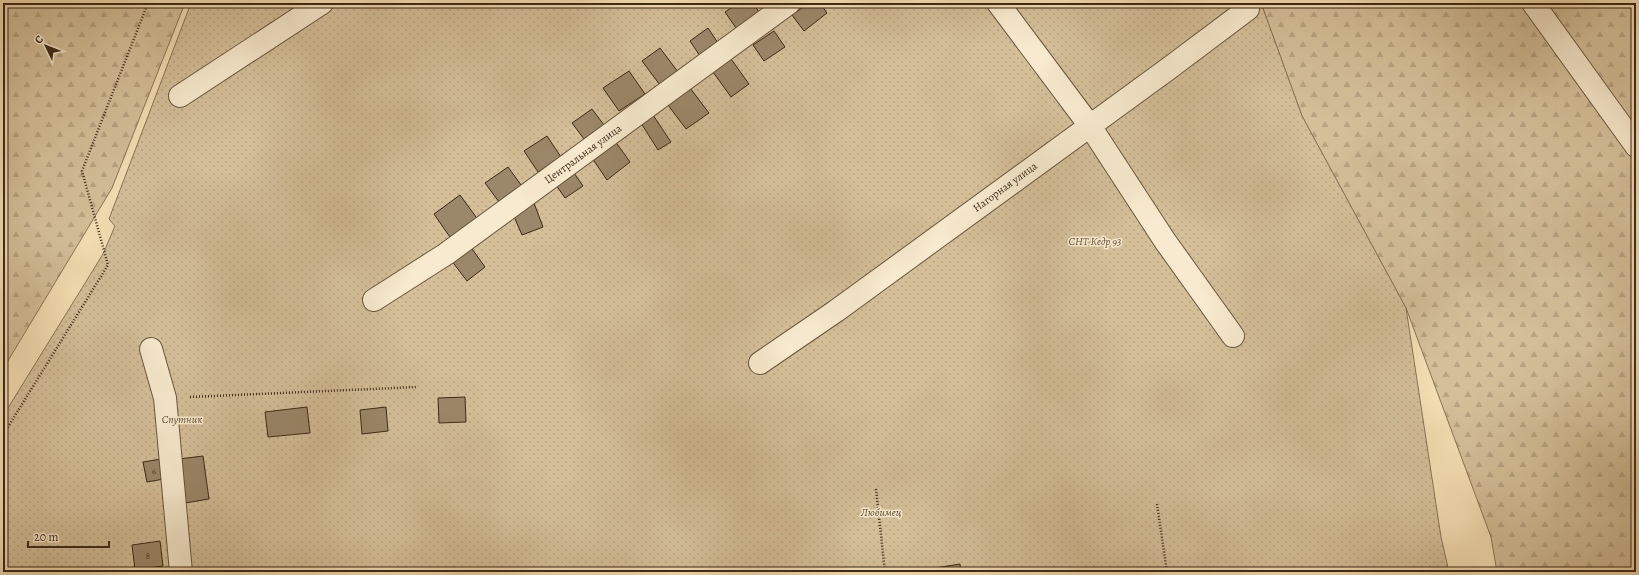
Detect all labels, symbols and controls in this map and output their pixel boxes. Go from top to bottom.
north arrow [26,26,66,66]
text: С [31,32,47,47]
street label: Центральная улица [541,120,625,187]
street label: Нагорная улица [970,158,1041,215]
park label: СНТ Кедр 93 [1068,234,1122,249]
park label: Спутник [162,412,202,427]
house number: 6 [152,465,156,477]
park label: Любимец [860,505,902,520]
scale bar [28,523,109,549]
text: 20 m [34,529,58,545]
house number: 8 [146,550,150,562]

